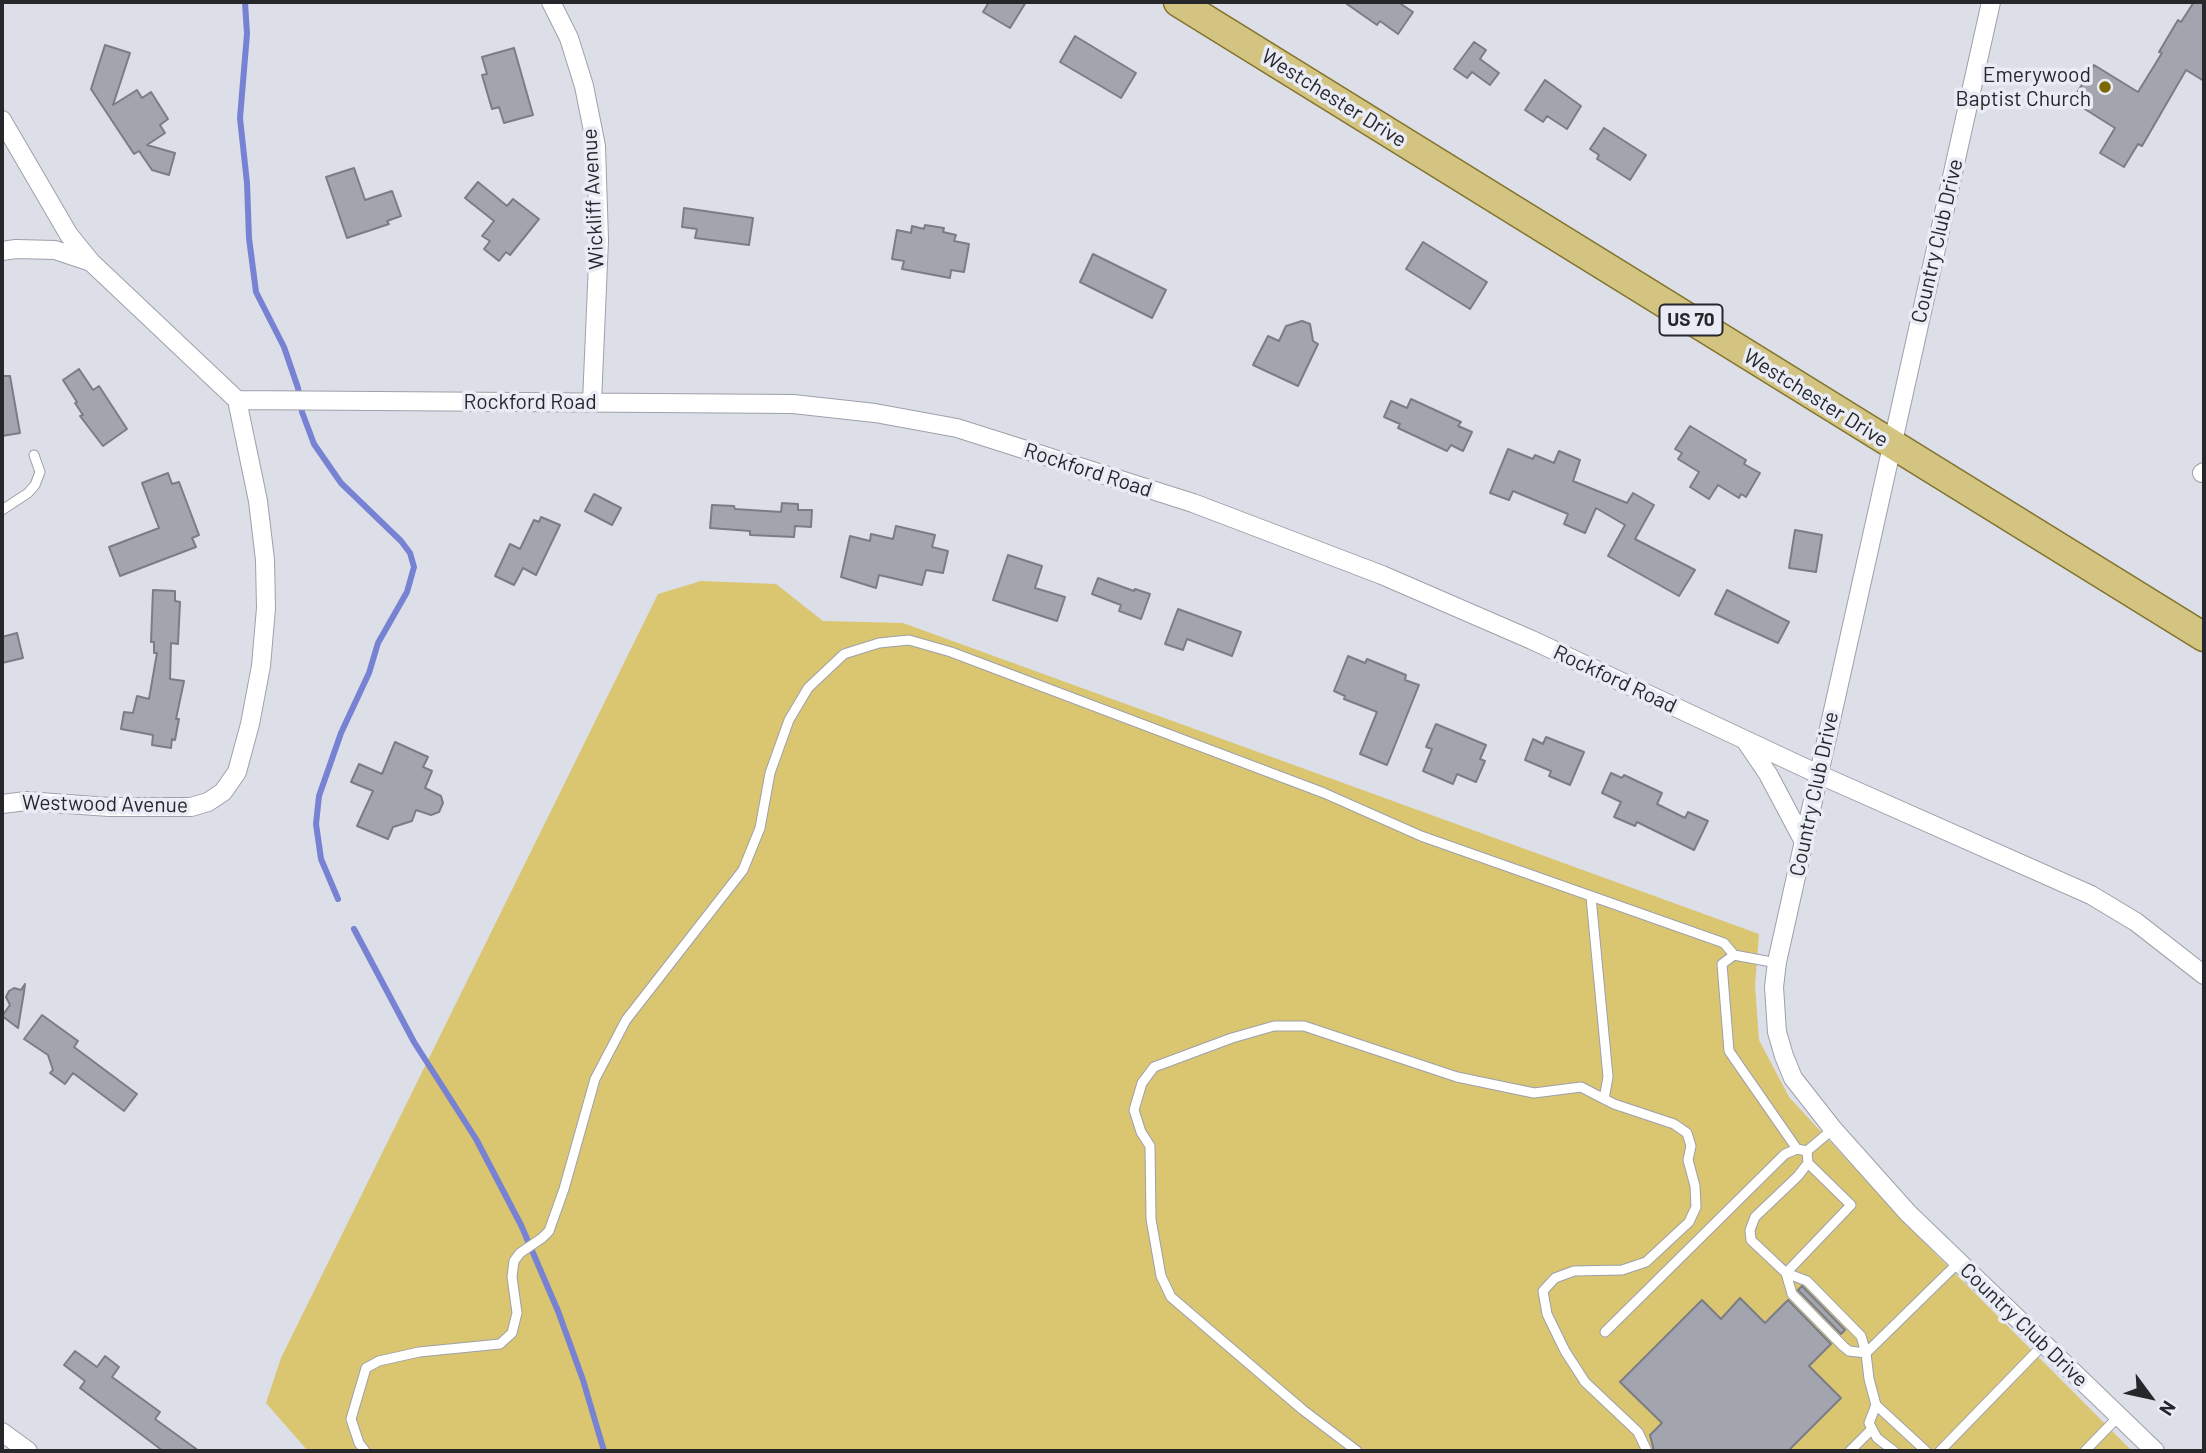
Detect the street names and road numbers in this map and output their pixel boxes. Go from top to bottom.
street label: Westchester Drive [1257,43,1411,153]
street label: Wickliff Avenue [577,128,609,270]
street label: Country Club Drive [1906,156,1968,326]
road number: US 70 [1660,304,1722,336]
street label: Westchester Drive [1739,343,1893,453]
street label: Rockford Road [463,389,597,415]
street label: Rockford Road [1021,437,1155,503]
street label: Rockford Road [1549,639,1681,719]
street label: Country Club Drive [1784,709,1844,879]
street label: Westwood Avenue [22,790,188,818]
street label: Country Club Drive [1955,1258,2093,1392]

